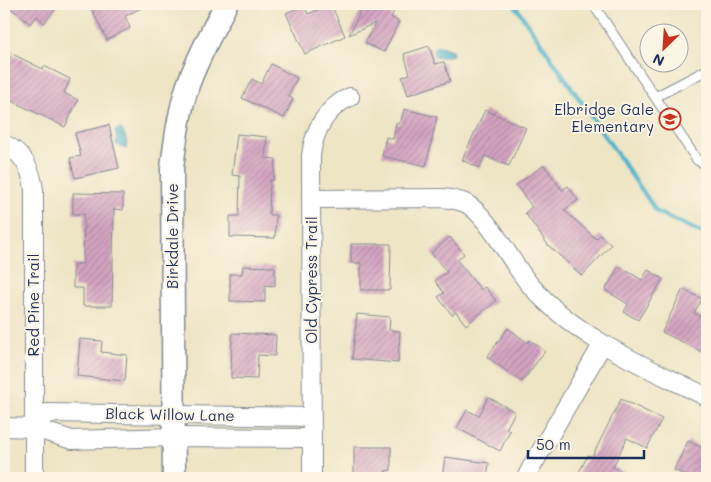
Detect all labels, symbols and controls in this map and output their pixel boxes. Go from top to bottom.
north arrow [638,22,688,72]
text: N [649,49,667,71]
place label: Elbridge Gale Elementary [554,99,654,136]
school or university icon: Elbridge Gale Elementary [658,107,682,131]
street label: Birkdale Drive [162,183,182,289]
street label: Old Cypress Trail [301,216,321,344]
street label: Red Pine Trail [23,254,43,356]
street label: Black Willow Lane [105,403,235,425]
scale bar [528,427,645,459]
text: 50 m [536,434,571,454]

